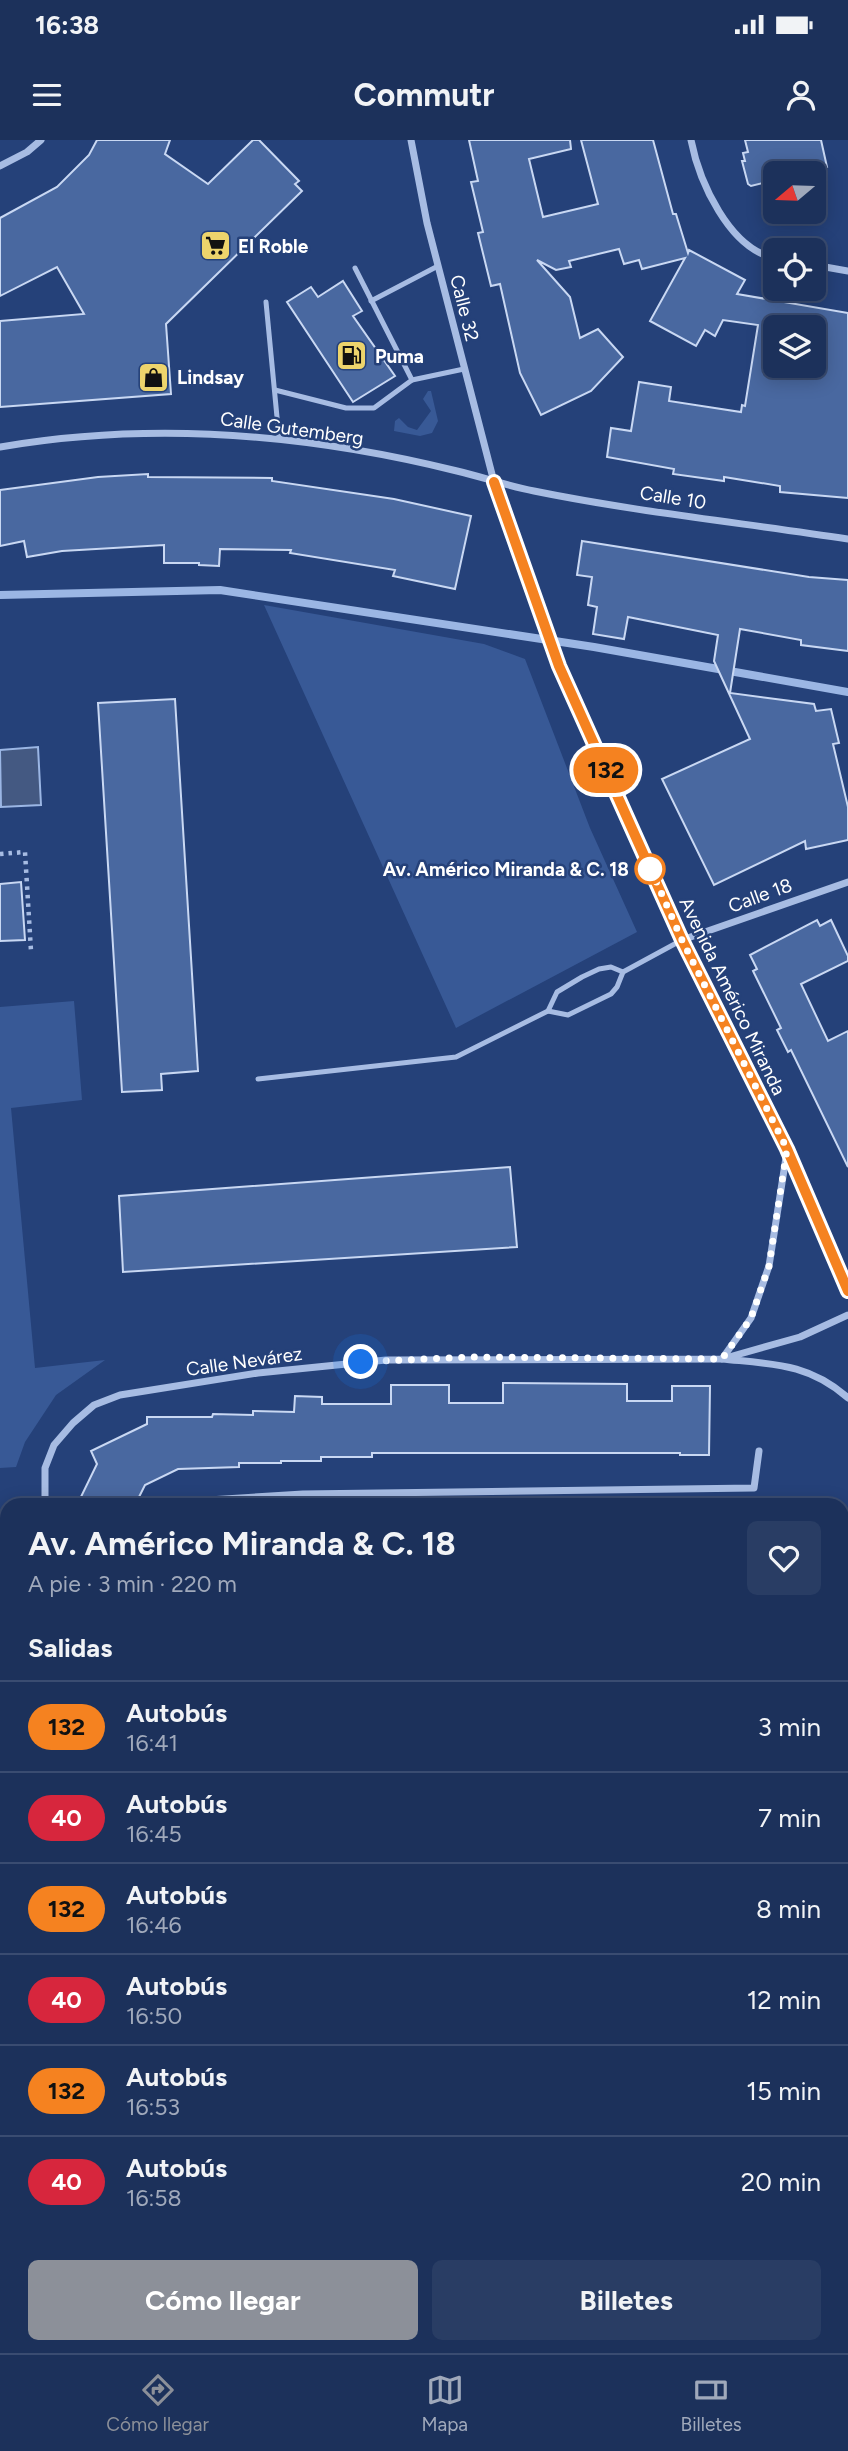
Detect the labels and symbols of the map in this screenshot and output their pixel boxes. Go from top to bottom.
north arrow [763,161,826,224]
supermarket icon: El Roble [198,229,232,263]
place label: El Roble [238,235,309,258]
street label: Calle 32 [445,272,484,344]
fuel station icon: Puma [335,339,369,373]
place label: Puma [375,345,424,368]
shop icon: Lindsay [137,360,171,394]
place label: Lindsay [177,366,244,389]
street label: Calle Gutemberg [219,407,365,450]
street label: Calle 10 [638,481,708,514]
line badge: 132 [566,747,646,793]
marker: Av. Américo Miranda & C. 18 [635,854,665,884]
place label: Av. Américo Miranda & C. 18 [383,858,629,881]
street label: Calle 18 [725,873,795,918]
street label: Avenida Américo Miranda [675,893,791,1099]
street label: Calle Nevárez [184,1342,304,1381]
your location [343,1344,378,1379]

